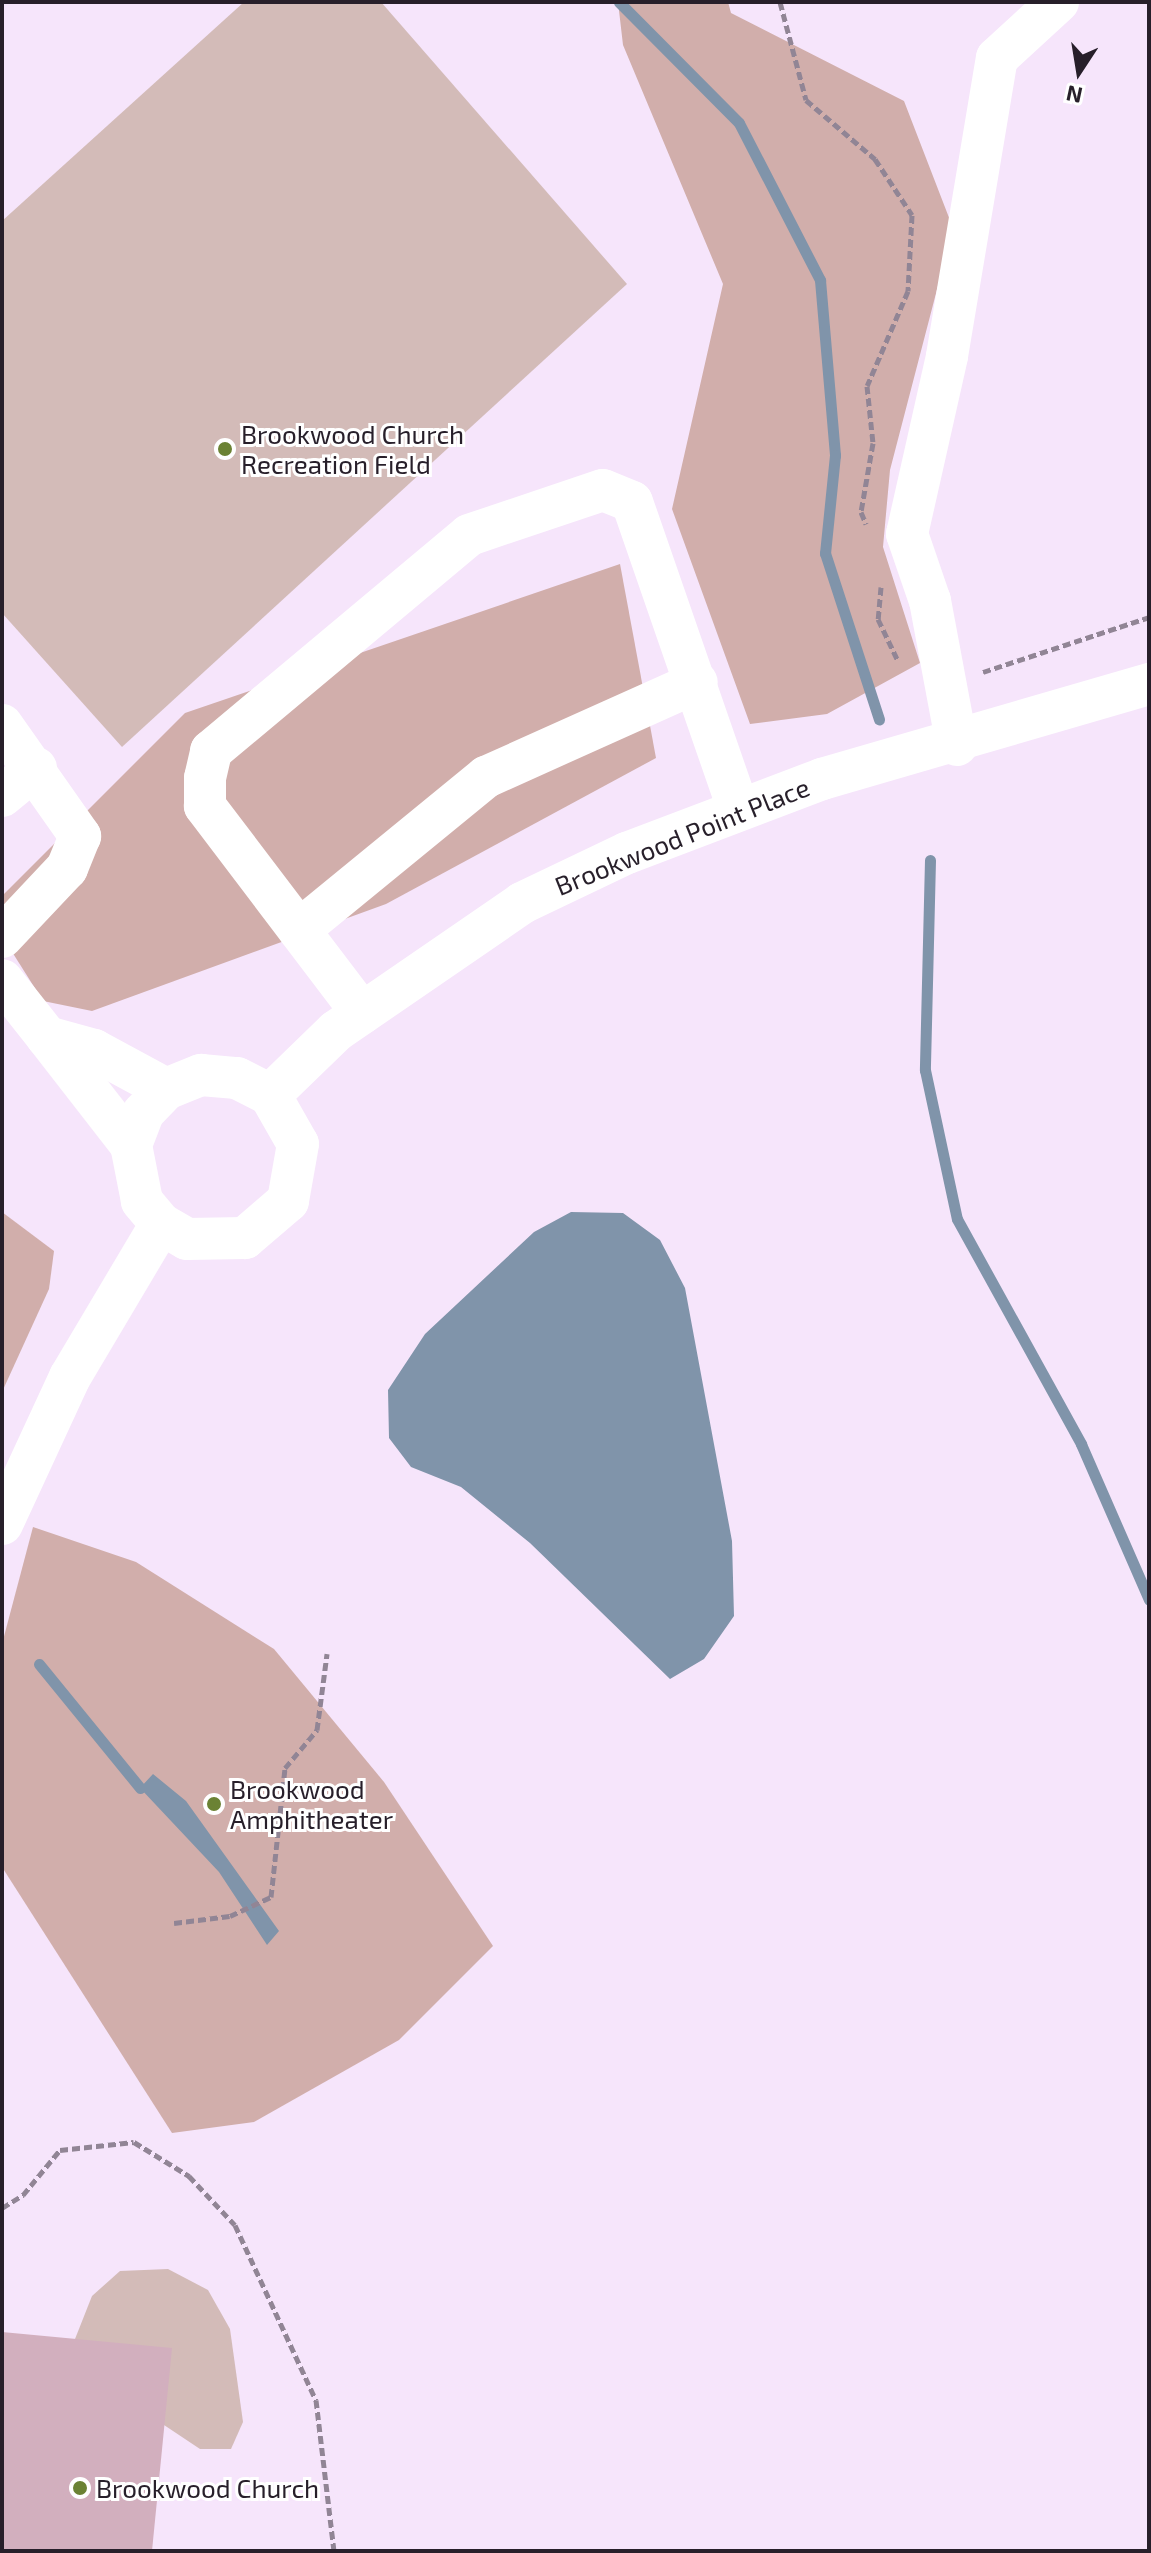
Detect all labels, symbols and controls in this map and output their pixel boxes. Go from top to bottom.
north arrow [1039,32,1119,112]
text: N [1064,81,1084,110]
place label: Brookwood Church Recreation Field [241,418,464,480]
marker: Brookwood Church Recreation Field [216,440,234,458]
street label: Brookwood Point Place [550,771,814,901]
place label: Brookwood Amphitheater [230,1773,393,1834]
marker: Brookwood Amphitheater [205,1795,223,1813]
place label: Brookwood Church [96,2472,319,2504]
marker: Brookwood Church [71,2479,89,2497]

